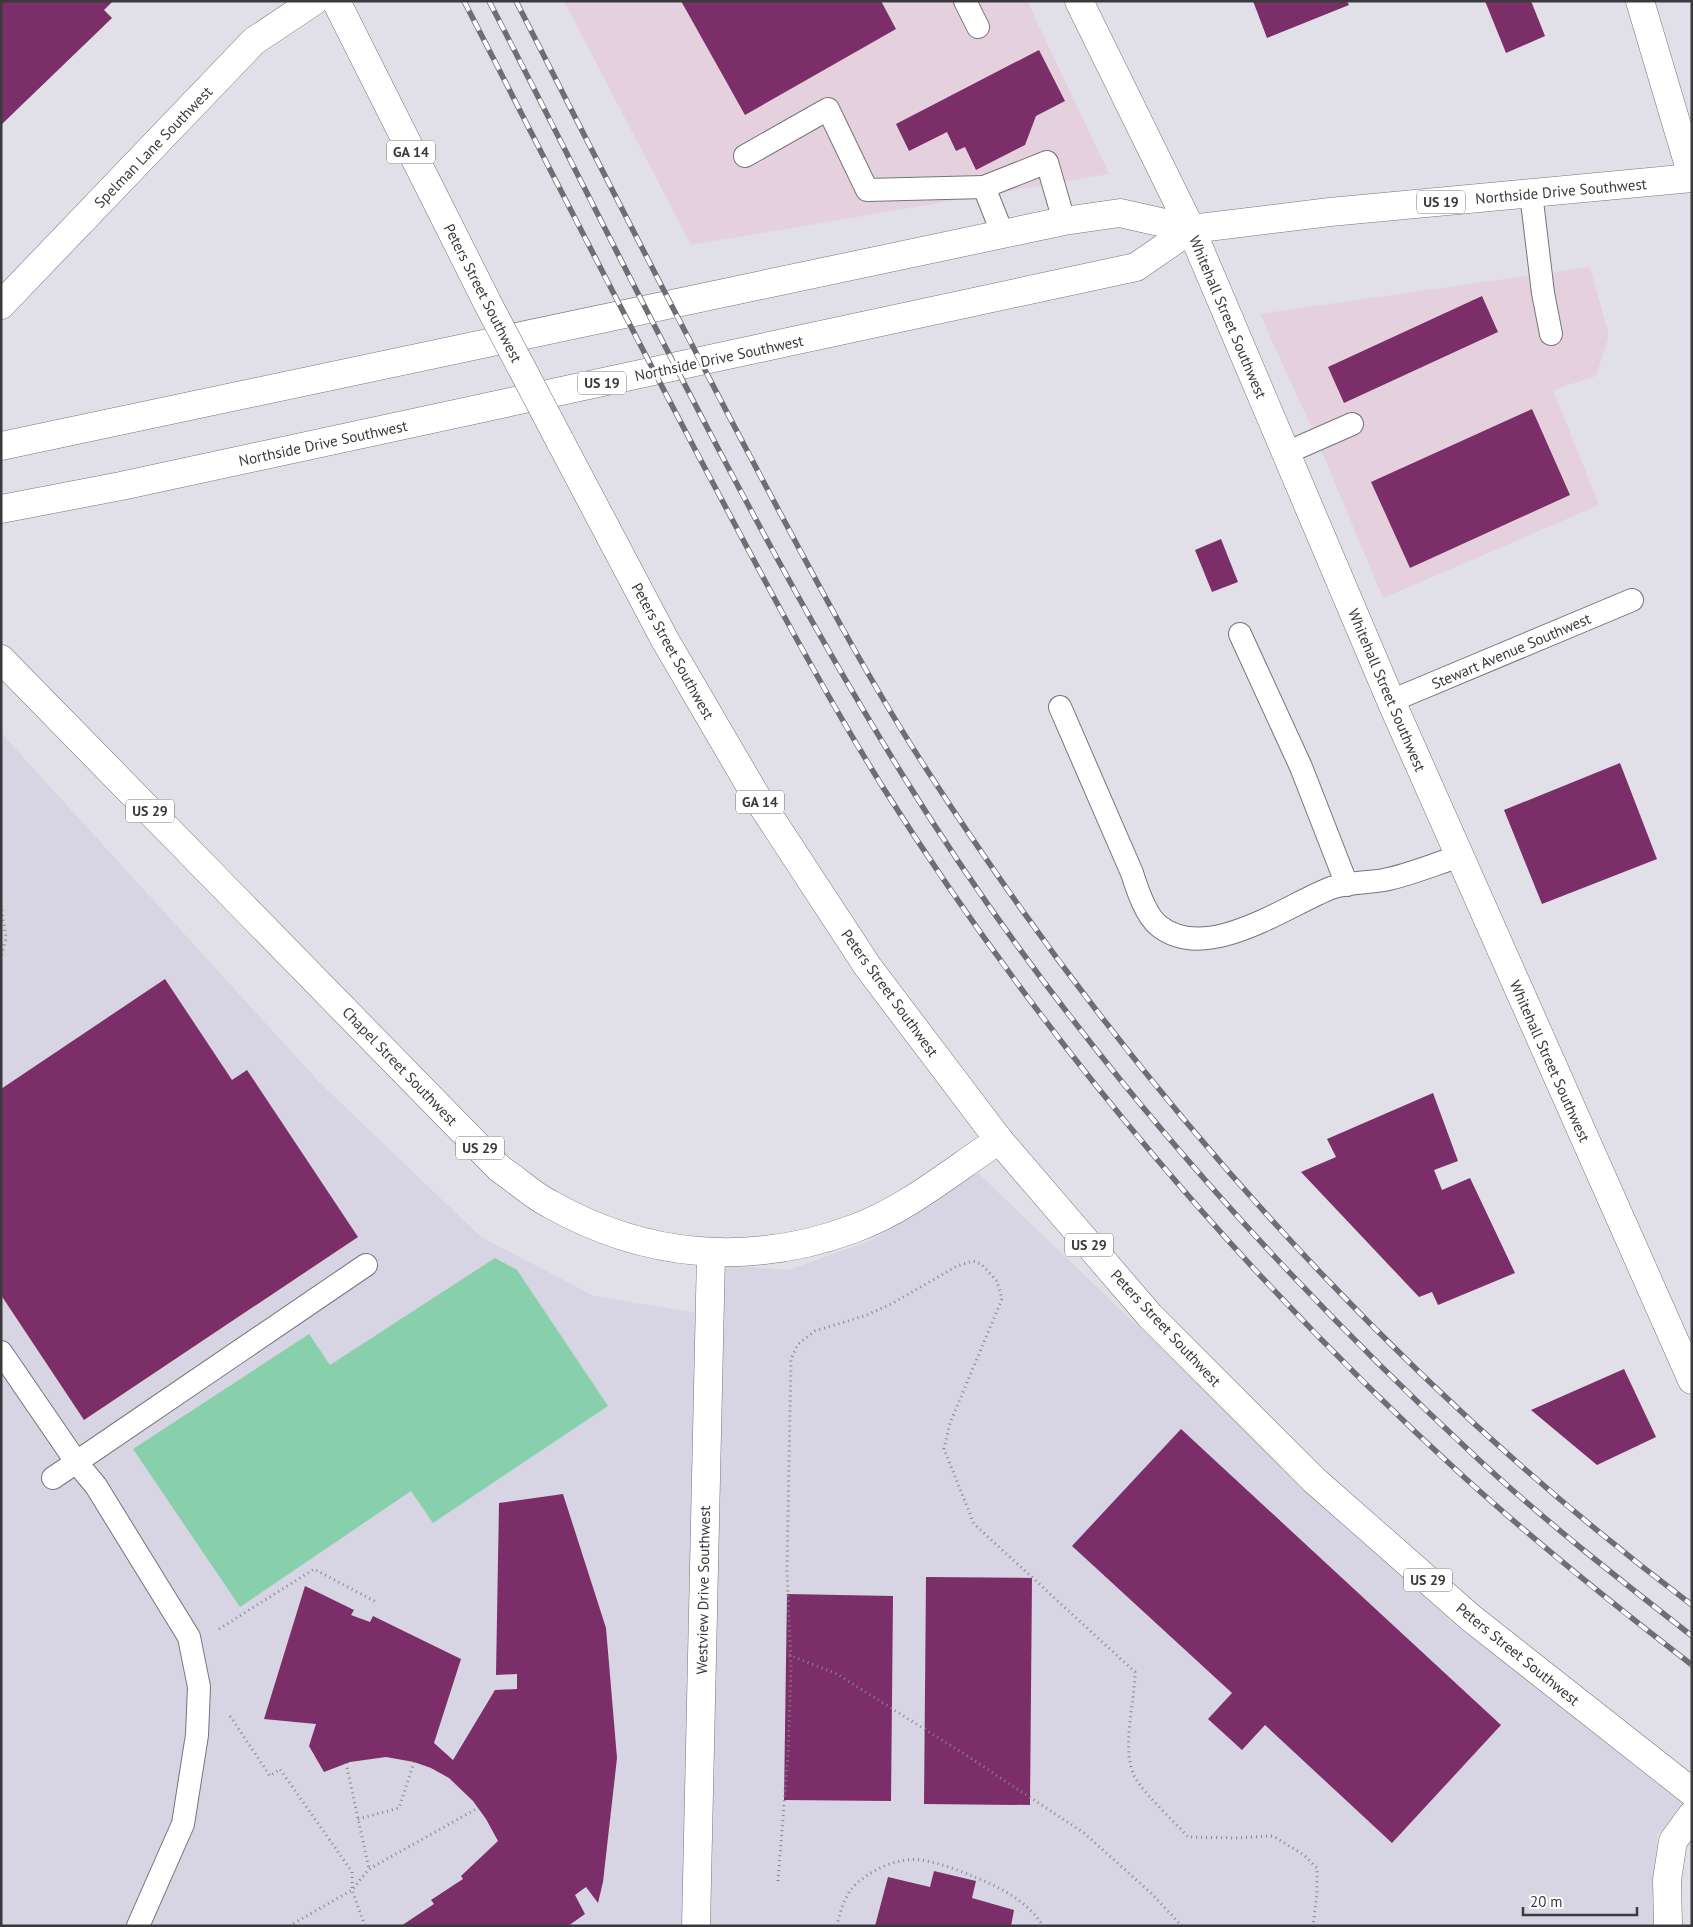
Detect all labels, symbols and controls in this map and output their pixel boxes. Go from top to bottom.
street label: Spelman Lane Southwest [90,82,216,212]
road number: GA 14 [387,140,435,163]
street label: Northside Drive Southwest [1475,174,1647,208]
road number: US 19 [1417,190,1465,213]
street label: Peters Street Southwest [440,221,526,365]
street label: Whitehall Street Southwest [1185,233,1271,401]
street label: Northside Drive Southwest [633,331,805,385]
road number: US 19 [578,372,626,394]
street label: Northside Drive Southwest [237,416,409,470]
street label: Peters Street Southwest [628,579,718,723]
street label: Whitehall Street Southwest [1344,606,1430,774]
street label: Stewart Avenue Southwest [1429,609,1593,693]
road number: GA 14 [736,790,784,814]
road number: US 29 [126,799,174,822]
street label: Peters Street Southwest [837,926,943,1060]
street label: Whitehall Street Southwest [1506,977,1594,1145]
street label: Chapel Street Southwest [338,1003,462,1129]
road number: US 29 [456,1136,504,1160]
road number: US 29 [1065,1234,1113,1256]
street label: Peters Street Southwest [1107,1266,1225,1390]
street label: Westview Drive Southwest [692,1505,714,1675]
road number: US 29 [1404,1568,1452,1592]
street label: Peters Street Southwest [1453,1598,1583,1710]
scale bar [1523,1884,1637,1916]
text: 20 m [1530,1892,1563,1911]

